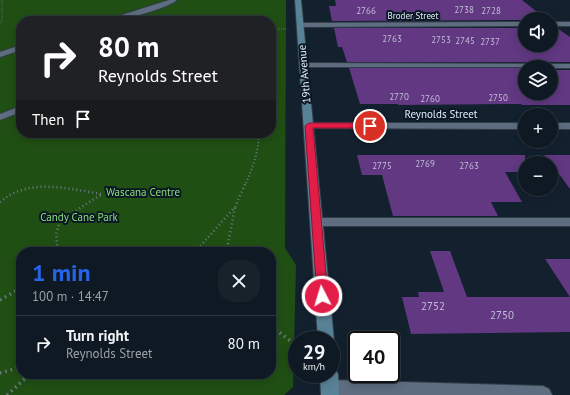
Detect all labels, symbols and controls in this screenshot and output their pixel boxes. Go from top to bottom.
house number: 2738 [454,4,474,15]
house number: 2766 [356,5,376,16]
house number: 2728 [481,5,501,16]
street label: Broder Street [387,10,439,21]
map controls [518,12,558,196]
button: sound [518,12,558,52]
text: 80 m [98,28,159,65]
icon: right [32,32,84,84]
house number: 2763 [382,33,402,44]
house number: 2753 [431,34,451,45]
house number: 2745 [455,35,475,46]
house number: 2737 [480,36,500,47]
street label: 19th Avenue [294,44,314,104]
button: layers [518,60,558,100]
text: Reynolds Street [98,64,218,87]
house number: 2770 [389,91,409,102]
house number: 2750 [488,92,508,103]
house number: 2760 [420,93,440,104]
street label: Reynolds Street [404,107,478,121]
icon: arrive [72,108,94,130]
button: + [518,108,558,148]
pin [353,109,387,143]
text: Then [32,110,64,129]
icon: arrive [359,115,381,137]
button: − [518,156,558,196]
house number: 2769 [415,158,435,169]
house number: 2775 [372,160,392,171]
house number: 2763 [459,160,479,171]
park label: Wascana Centre [106,185,180,199]
park label: Candy Cane Park [40,210,118,224]
text: 1 min [32,257,91,288]
button: close [218,260,260,302]
position arrow [301,275,343,317]
text: 100 m · 14:47 [32,288,109,305]
house number: 2752 [421,299,445,313]
house number: 2750 [490,308,514,322]
text: Turn right [66,326,129,345]
speed limit sign: 40 [348,331,400,383]
icon: right [32,333,54,355]
text: 80 m [227,334,260,353]
text: 29 [303,339,325,365]
text: Reynolds Street [66,345,153,362]
text: km/h [303,360,325,373]

